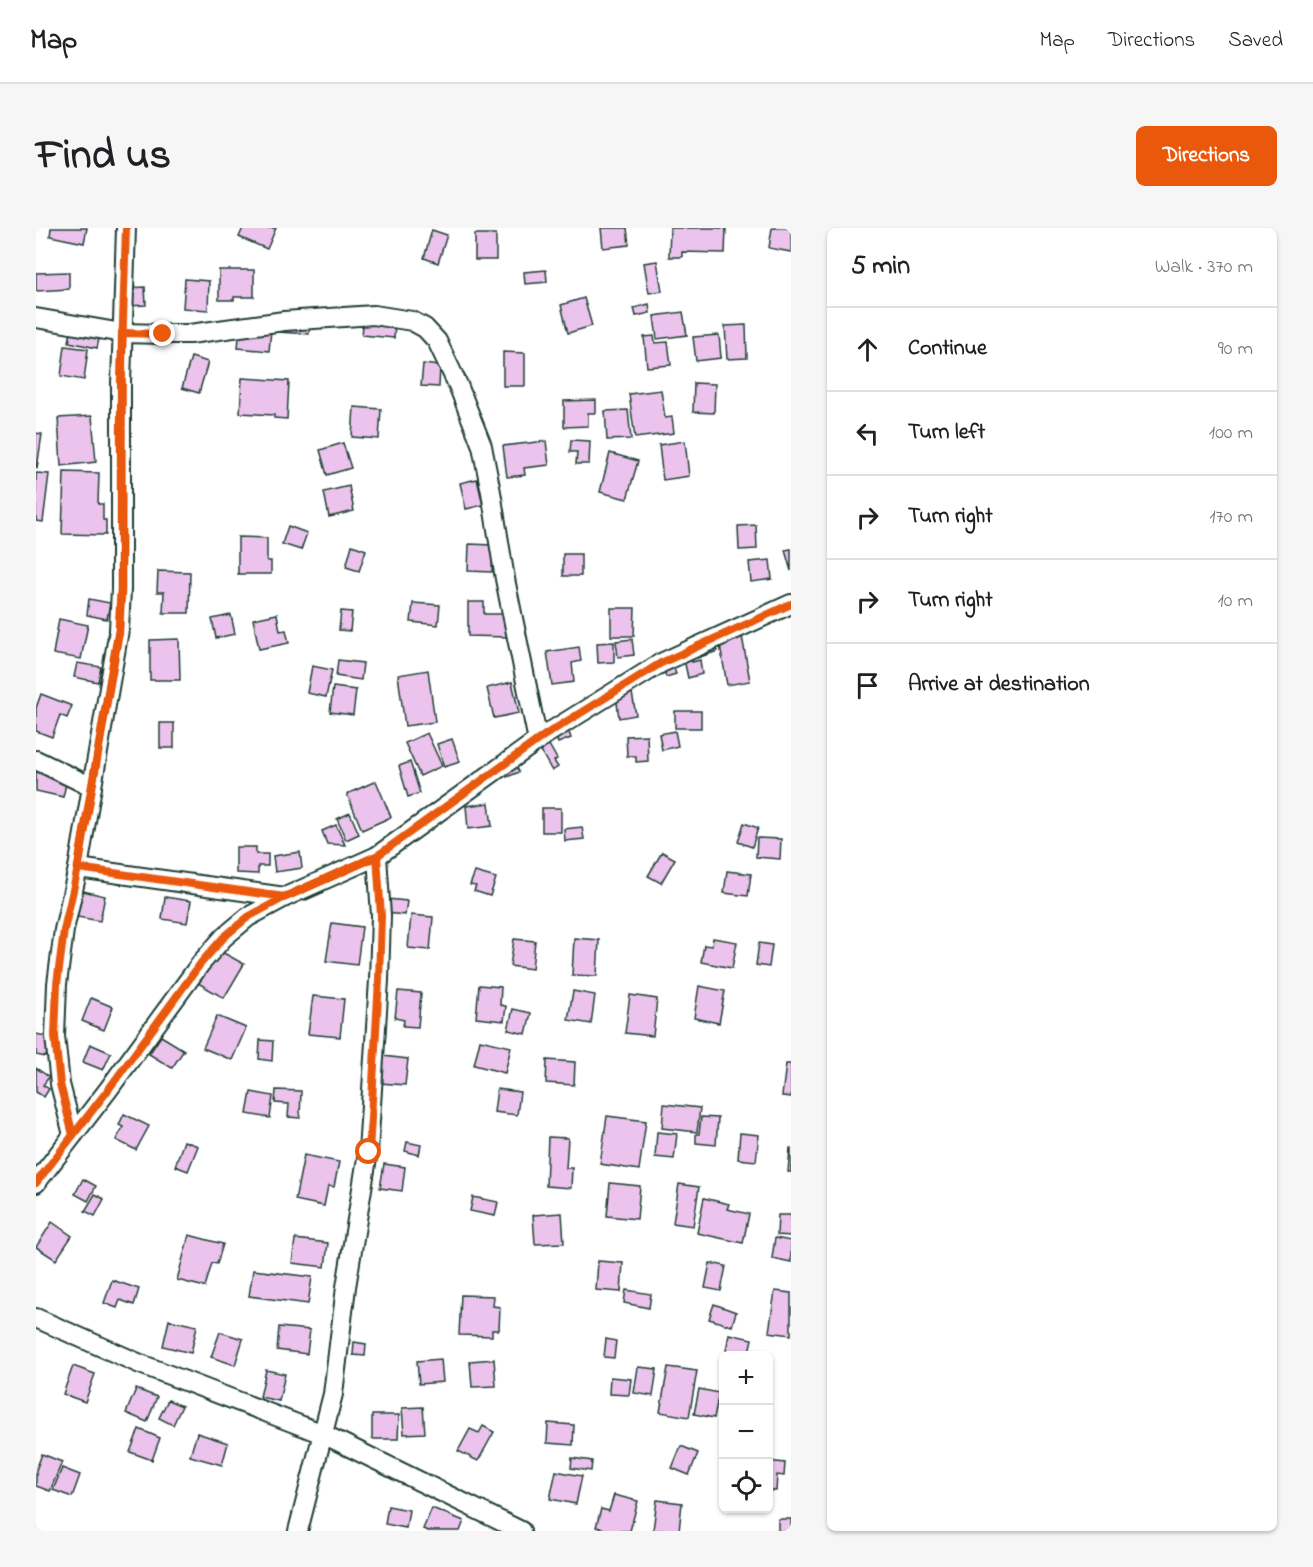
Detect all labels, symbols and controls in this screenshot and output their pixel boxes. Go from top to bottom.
text: Map [30,21,77,62]
text: Map [1039,26,1075,56]
text: Directions [1108,26,1195,56]
text: Saved [1228,26,1283,56]
text: Find us [36,126,171,187]
button: Directions [1136,126,1277,186]
text: 5 min [851,248,910,286]
text: Walk · 370 m [1155,253,1253,282]
route end [149,320,175,346]
icon: ahead [851,333,884,366]
text: Continue [908,333,987,365]
text: 90 m [1218,335,1253,364]
icon: left [851,417,884,450]
text: Turn left [908,417,985,449]
text: 100 m [1209,419,1253,448]
icon: right [851,501,884,534]
text: Turn right [908,501,993,533]
text: 170 m [1209,503,1253,532]
icon: right [851,585,884,618]
text: Turn right [908,585,993,617]
text: 10 m [1217,587,1253,616]
icon: arrive [851,669,884,702]
text: Arrive at destination [908,669,1090,701]
route start [355,1138,381,1164]
map controls [719,1351,773,1513]
button: + [719,1351,773,1405]
button: − [719,1405,773,1459]
button: locate [719,1459,773,1513]

